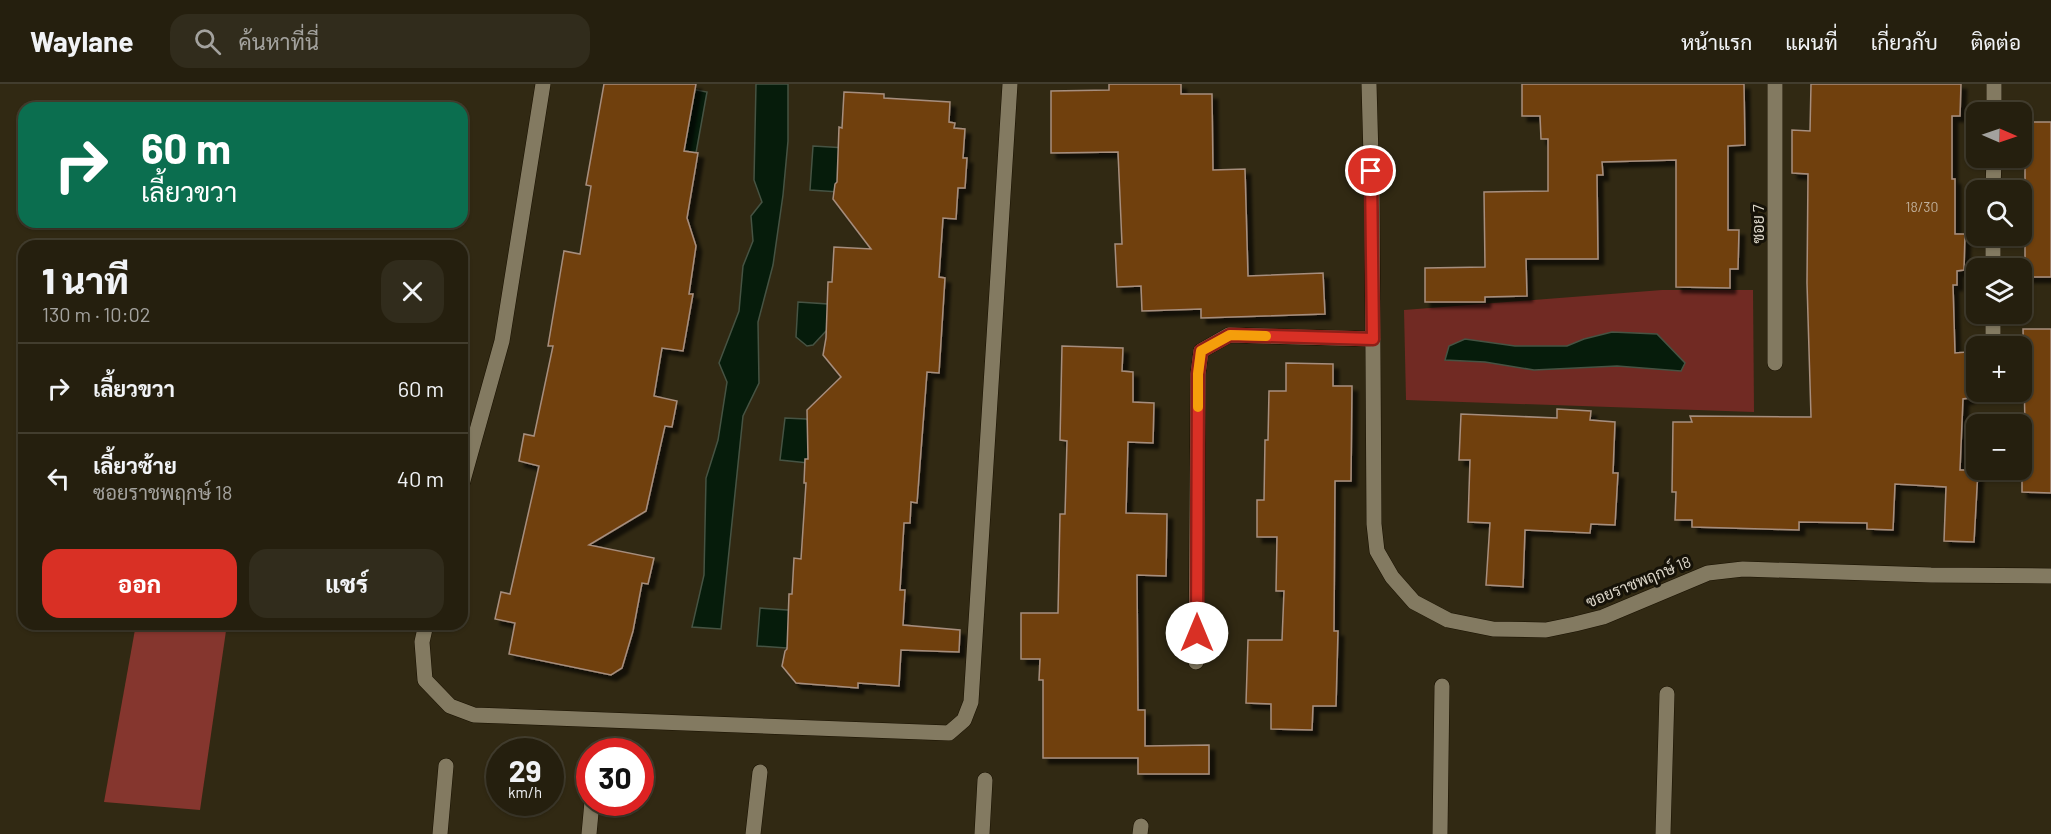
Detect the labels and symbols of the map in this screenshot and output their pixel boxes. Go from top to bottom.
north arrow [1966,102,2032,168]
pin [1345,145,1396,196]
house number: 18/30 [1906,198,1938,215]
street label: ซอย 7 [1748,204,1767,244]
street label: ซอยราชพฤกษ์ 18 [1582,549,1694,612]
position arrow [1165,601,1229,665]
speed limit sign: 30 [576,738,654,816]

